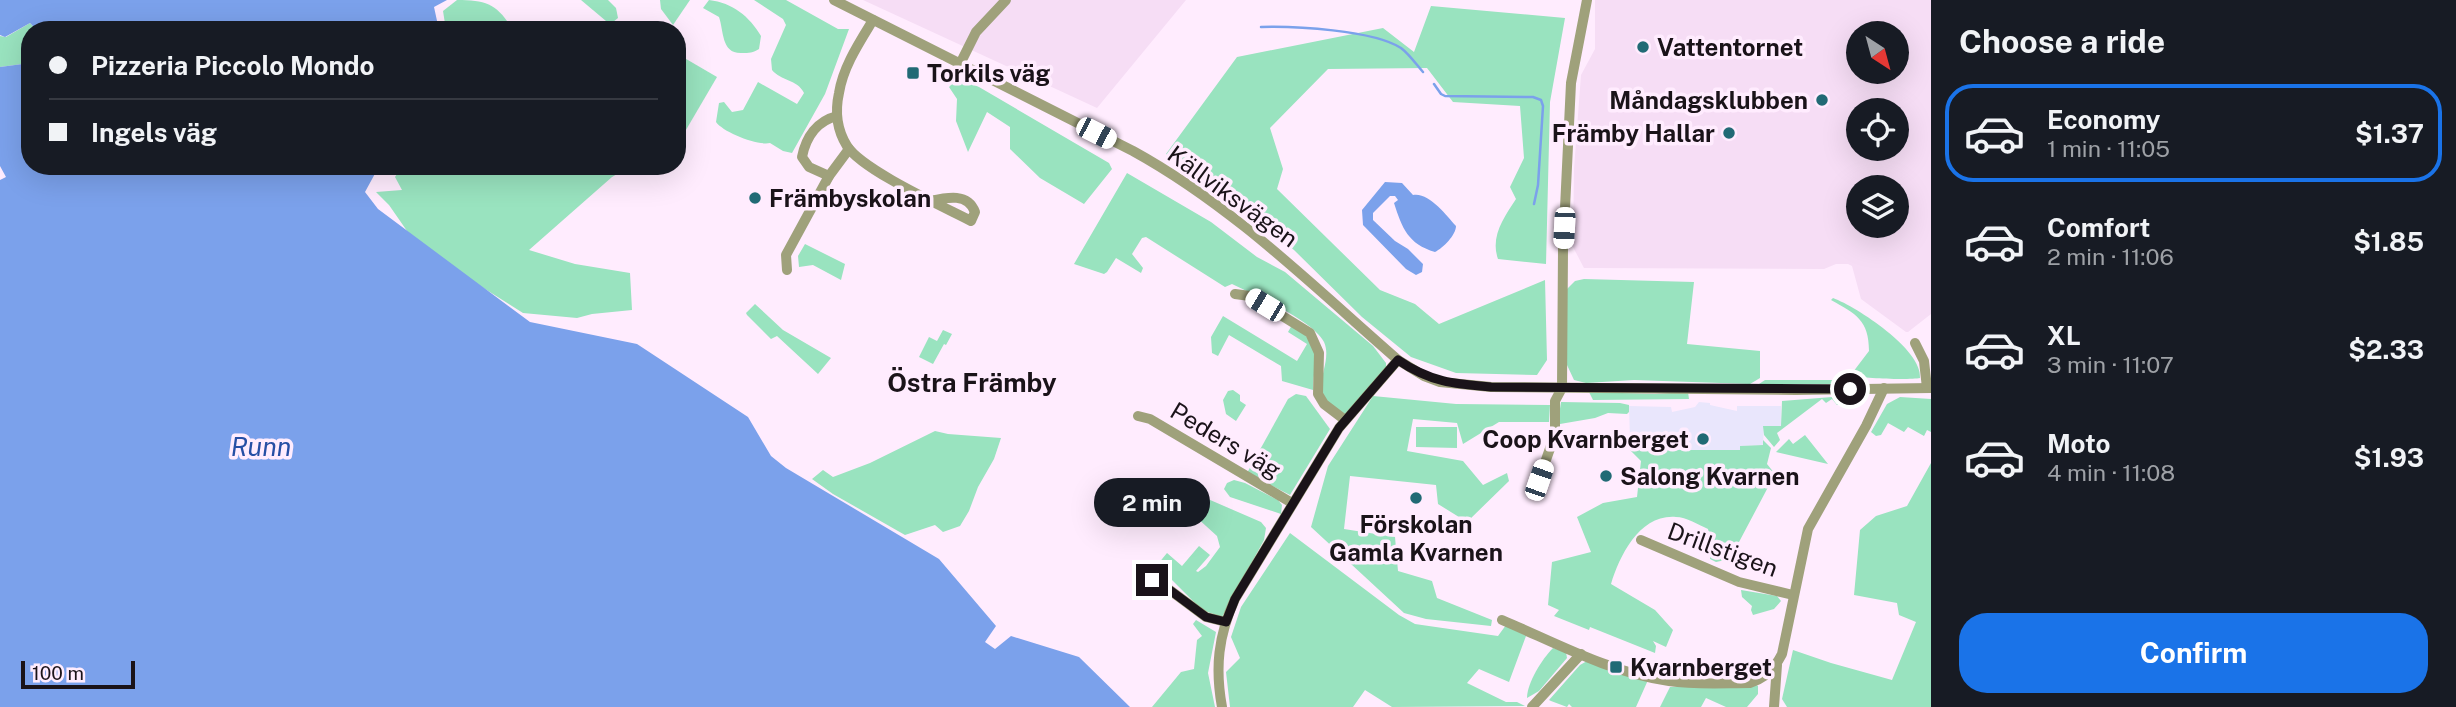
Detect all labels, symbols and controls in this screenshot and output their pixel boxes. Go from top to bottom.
north arrow [1846,21,1909,84]
map controls [1846,21,1909,238]
text: Choose a ride [1959,23,2165,60]
place label: Vattentornet [1657,33,1803,61]
marker: Vattentornet [1635,39,1651,55]
text: Pizzeria Piccolo Mondo [91,50,375,81]
place label: Torkils väg [927,59,1050,87]
marker: Torkils väg [905,65,921,81]
place label: Måndagsklubben [1609,86,1808,114]
marker: Måndagsklubben [1814,92,1830,108]
button: locate [1846,98,1909,161]
icon: car [1963,102,2026,165]
text: Economy [2047,104,2160,135]
car [1073,114,1120,152]
text: Ingels väg [91,117,217,148]
text: $1.37 [2355,118,2424,149]
place label: Främby Hallar [1552,119,1715,147]
marker: Främby Hallar [1721,125,1737,141]
text: 1 min · 11:05 [2047,135,2170,162]
street label: Källviksvägen [1163,139,1303,253]
button: layers [1846,175,1909,238]
place label: Främbyskolan [769,184,931,212]
marker: Främbyskolan [747,190,763,206]
car [1553,206,1576,250]
icon: car [1963,210,2026,273]
text: Comfort [2047,212,2150,243]
text: $1.85 [2353,226,2424,257]
text: 2 min · 11:06 [2047,243,2174,270]
car [1242,285,1289,325]
icon: car [1963,318,2026,381]
text: XL [2047,320,2081,351]
text: $2.33 [2348,334,2424,365]
text: 3 min · 11:07 [2047,351,2174,378]
district label: Östra Främby [887,367,1057,398]
route start [1834,373,1866,405]
street label: Peders väg [1166,396,1286,484]
place label: Coop Kvarnberget [1482,425,1689,453]
icon: car [1963,426,2026,489]
text: Moto [2047,428,2110,459]
water label: Runn [231,431,291,462]
marker: Coop Kvarnberget [1695,431,1711,447]
text: $1.93 [2354,442,2424,473]
car [1523,457,1556,503]
text: 4 min · 11:08 [2047,459,2175,486]
place label: Salong Kvarnen [1620,462,1800,490]
marker: Salong Kvarnen [1598,468,1614,484]
callout: 2 min [1094,478,1210,528]
text: 2 min [1122,489,1182,516]
marker: Förskolan Gamla Kvarnen [1408,490,1424,506]
place label: Förskolan Gamla Kvarnen [1329,510,1503,566]
street label: Drillstigen [1664,516,1782,582]
route end [1136,564,1168,596]
button: Confirm [1959,613,2428,693]
place label: Kvarnberget [1630,653,1772,681]
scale bar [21,658,135,690]
marker: Kvarnberget [1608,659,1624,675]
text: 100 m [32,662,84,684]

